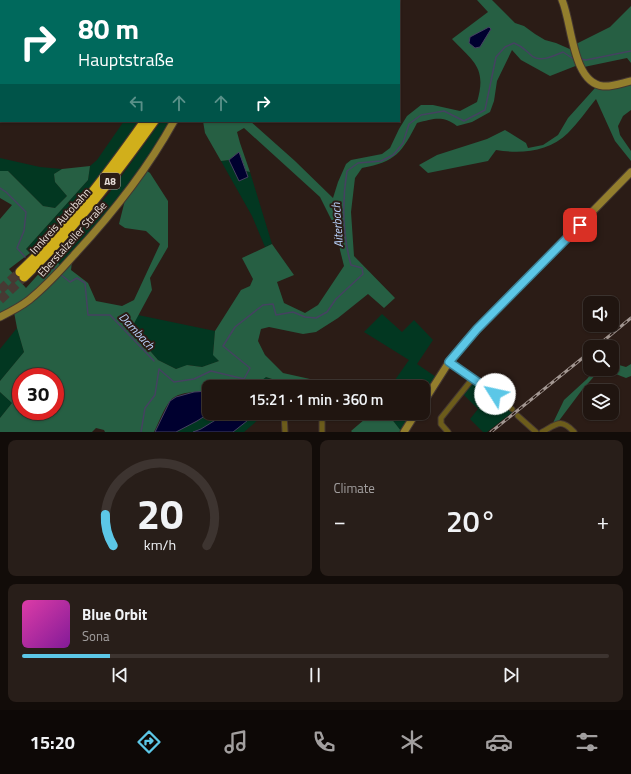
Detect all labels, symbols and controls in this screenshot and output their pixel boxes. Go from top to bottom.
text: 80 m [78,7,139,50]
icon: right [12,16,64,68]
text: Hauptstraße [78,46,174,73]
icon: left [126,92,148,114]
icon: ahead [168,92,190,114]
icon: ahead [210,92,232,114]
icon: right [252,92,274,114]
road number: A8 [100,173,120,189]
street label: Innkreis Autobahn [26,184,94,258]
street label: Eberstalzeller Straße [34,197,111,280]
water label: Aiterbach [326,201,348,248]
pin [563,208,597,242]
icon: arrive [569,214,591,236]
map controls [583,296,619,420]
button: sound [583,296,619,332]
water label: Dambach [115,308,160,355]
button: search [583,340,619,376]
speed limit sign: 30 [12,368,64,420]
position arrow [474,373,516,415]
button: layers [583,384,619,420]
text: 15:21 · 1 min · 360 m [249,388,383,411]
text: Climate [334,478,375,498]
text: 20 [136,482,183,545]
text: 20° [446,498,496,544]
text: − [334,504,346,538]
text: + [597,504,609,538]
text: km/h [144,534,176,556]
text: Blue Orbit [82,603,147,626]
text: Sona [82,626,109,646]
icon: previous [109,664,131,686]
icon: pause [304,664,326,686]
icon: next [500,664,522,686]
icon: directions [135,728,163,756]
icon: music [222,728,250,756]
icon: phone [310,728,338,756]
icon: climate [398,728,426,756]
icon: car [485,728,513,756]
icon: filters [573,728,601,756]
text: 15:20 [30,729,75,756]

